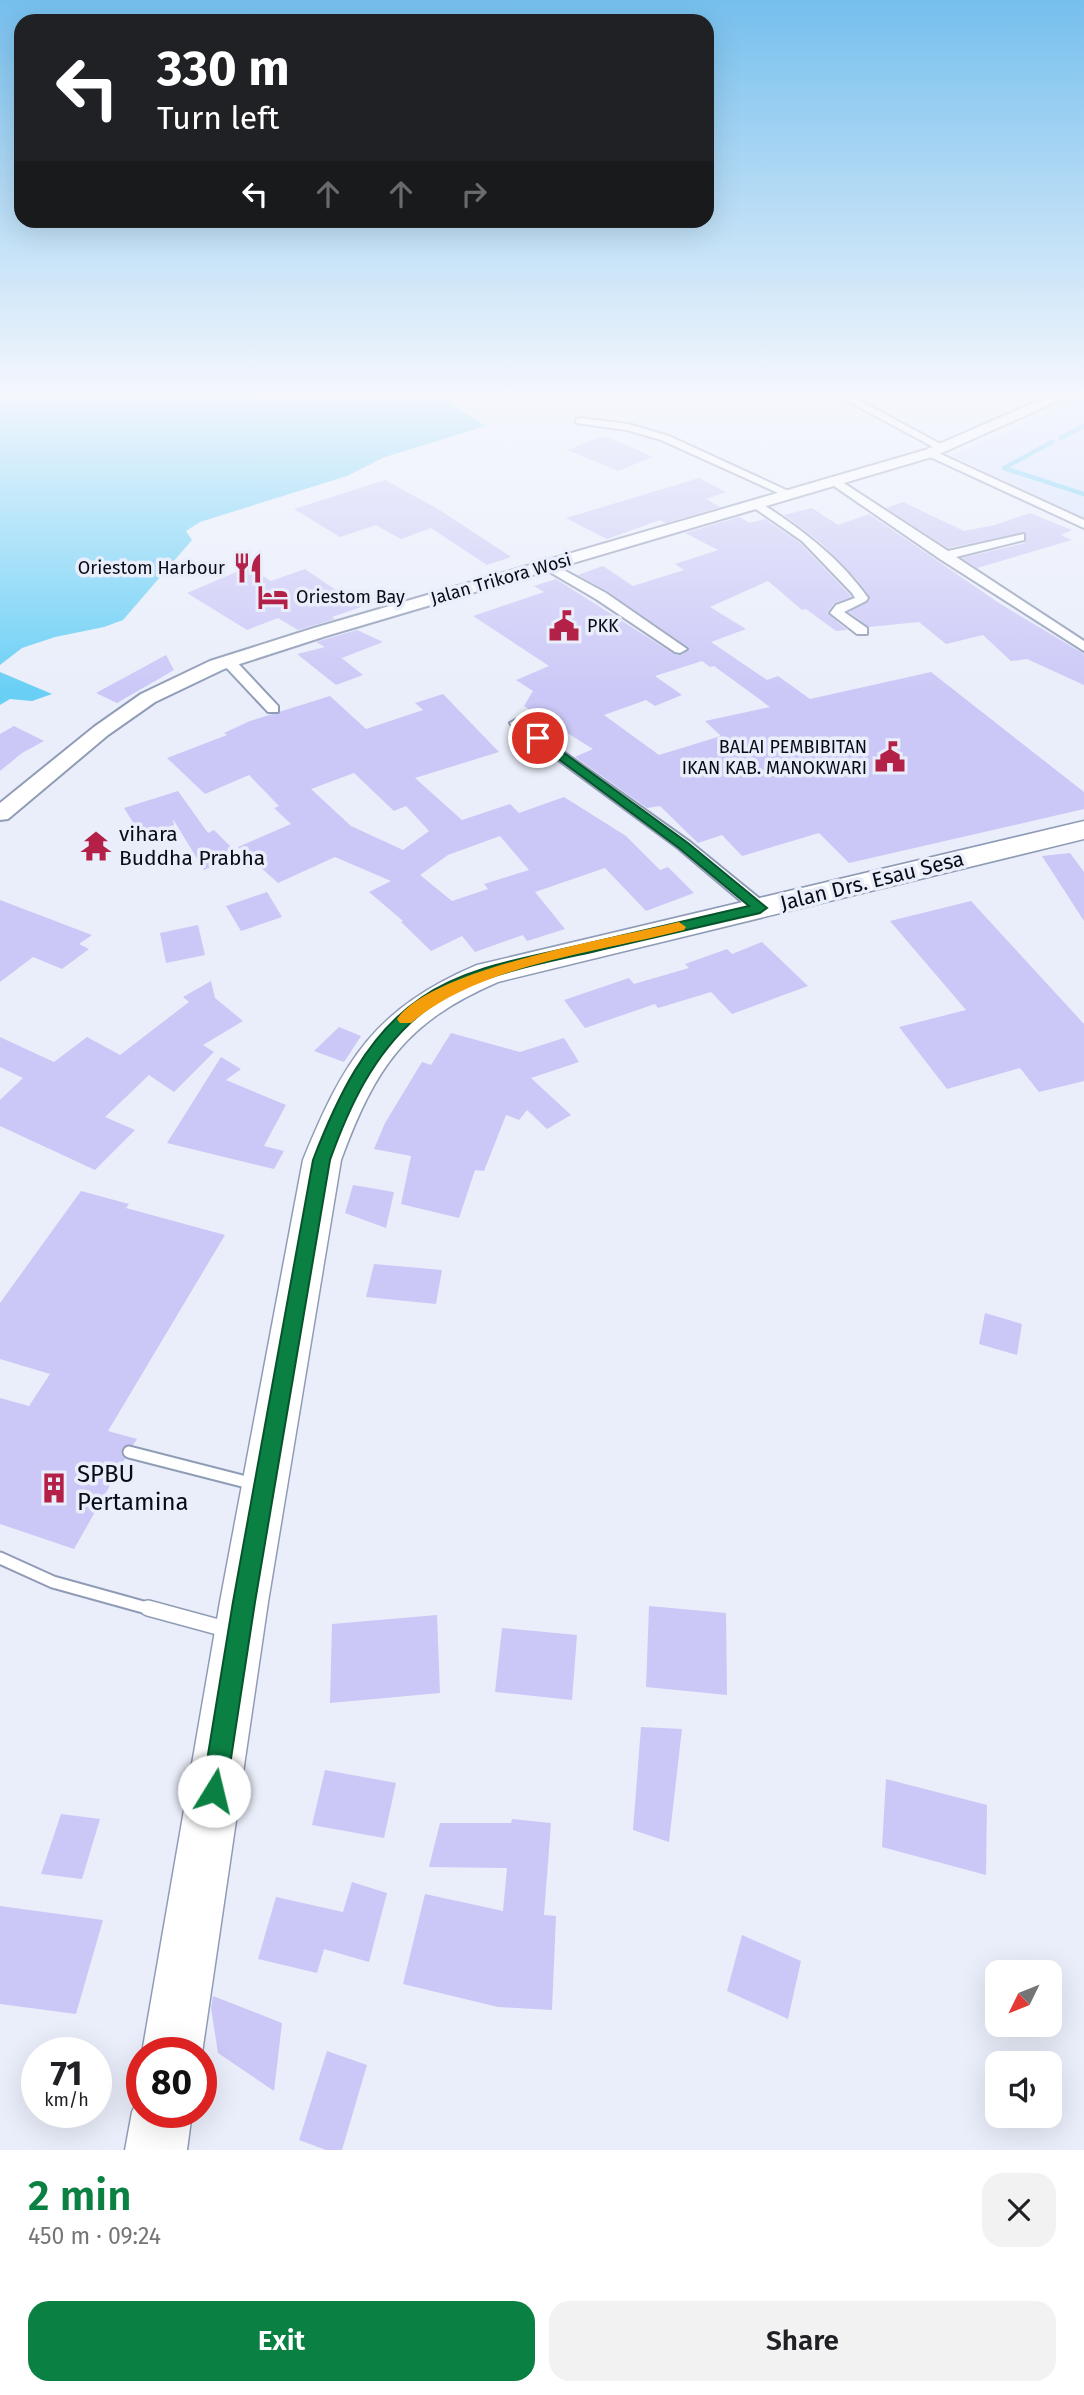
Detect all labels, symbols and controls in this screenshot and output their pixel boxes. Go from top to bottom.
text: 330 m [157,39,290,98]
icon: left [42,42,133,133]
text: Turn left [157,99,279,137]
icon: left [236,175,274,213]
icon: ahead [309,175,347,213]
icon: ahead [382,175,420,213]
icon: right [455,175,493,213]
street label: Jalan Trikora Wosi [428,548,574,610]
restaurant icon: Oriestom Harbour [231,551,265,585]
place label: Oriestom Harbour [78,557,225,579]
hotel icon: Oriestom Bay [256,580,290,614]
place label: Oriestom Bay [296,586,405,608]
public building icon: PKK [547,609,581,643]
place label: PKK [587,615,619,637]
pin [508,708,568,768]
icon: arrive [519,719,557,757]
place label: BALAI PEMBIBITAN IKAN KAB. MANOKWARI [682,736,867,779]
public building icon: BALAI PEMBIBITAN IKAN KAB. MANOKWARI [873,740,907,774]
place label: vihara Buddha Prabha [119,821,265,871]
temple icon: vihara Buddha Prabha [79,829,113,863]
street label: Jalan Drs. Esau Sesa [777,846,967,916]
place label: SPBU Pertamina [77,1460,189,1516]
building icon: SPBU Pertamina [37,1471,71,1505]
position arrow [177,1754,251,1828]
north arrow [985,1960,1062,2037]
map controls [985,1960,1062,2128]
speed limit sign: 80 [126,2037,217,2128]
button: sound [985,2051,1062,2128]
text: 71 [50,2052,83,2094]
text: km/h [44,2089,89,2111]
text: 2 min [28,2171,132,2221]
button: close [982,2173,1056,2247]
text: 450 m · 09:24 [28,2222,161,2250]
button: Exit [28,2301,535,2381]
button: Share [549,2301,1056,2381]

